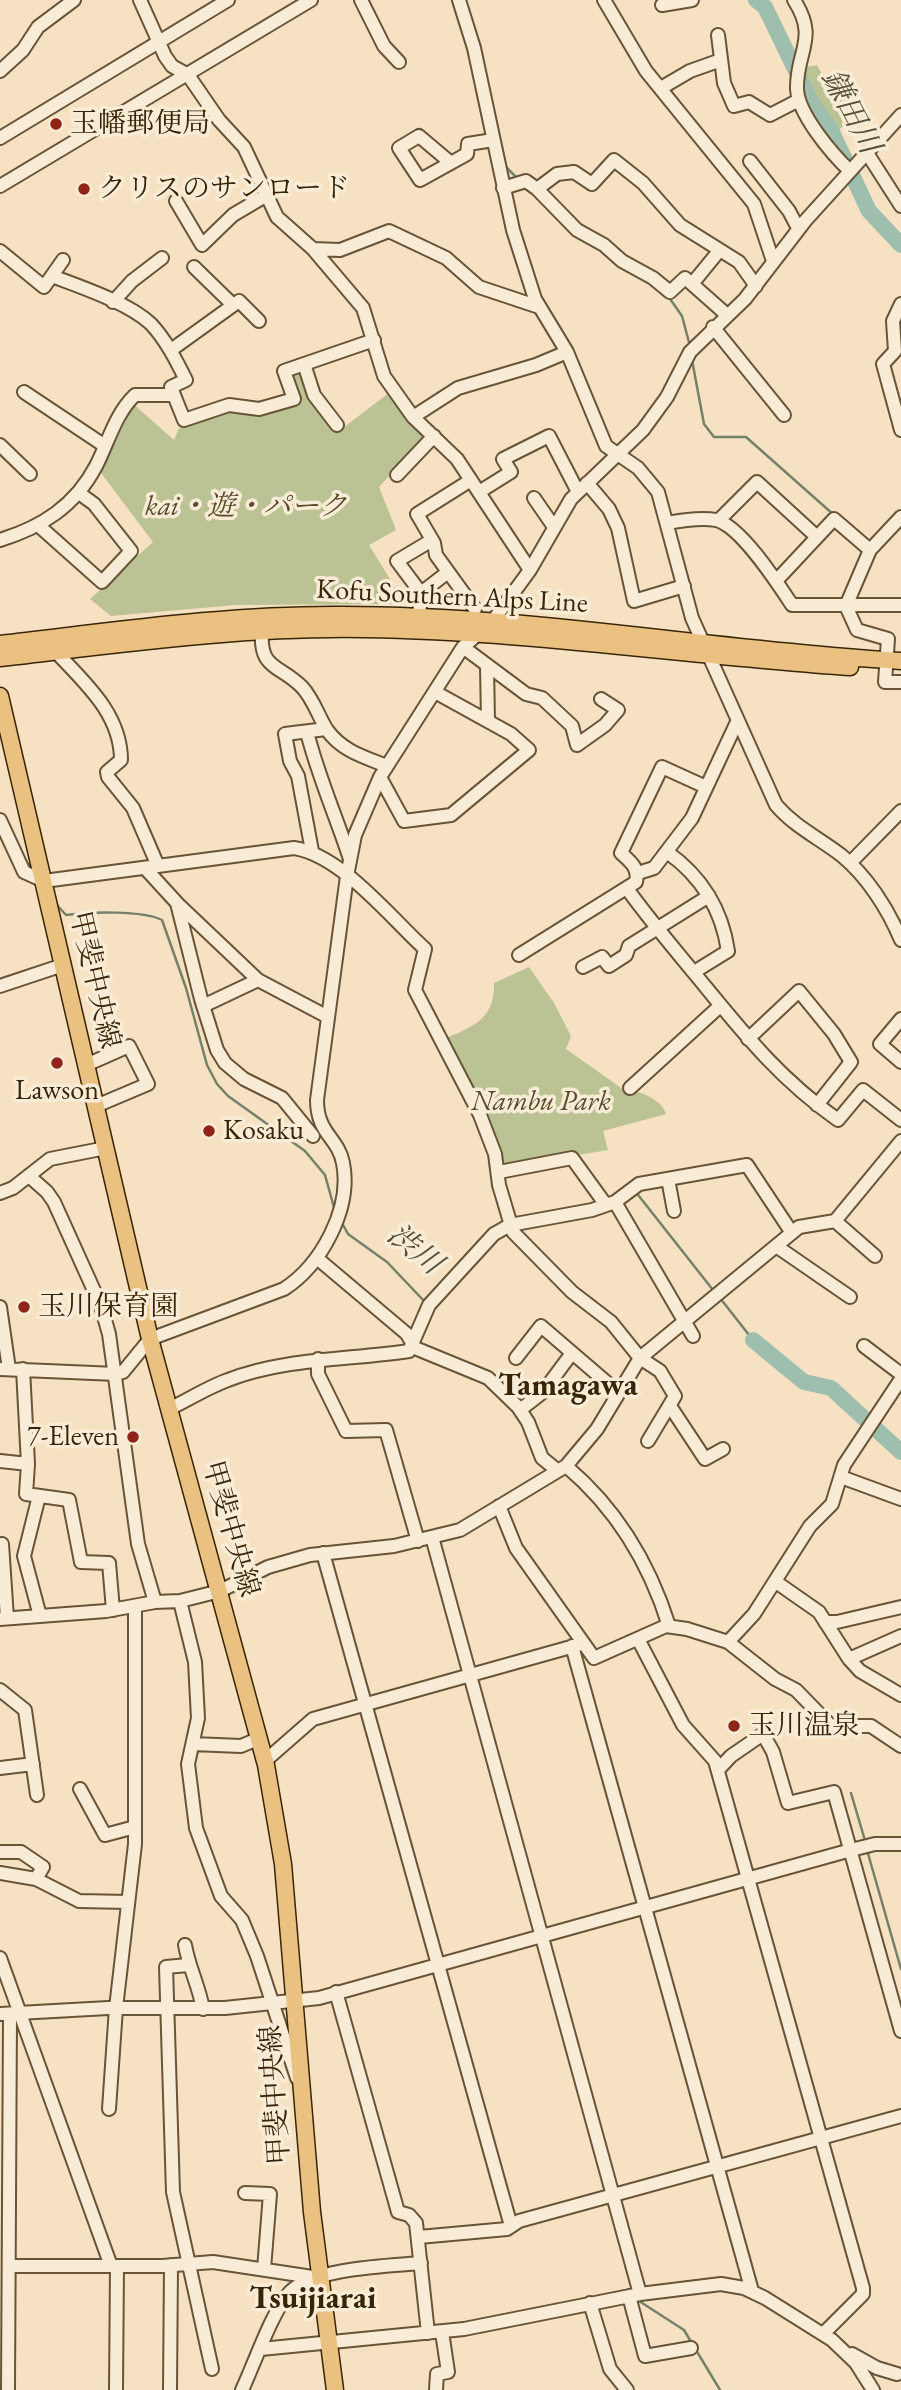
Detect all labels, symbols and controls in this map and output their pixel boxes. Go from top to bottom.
water label: 鎌田川 [813,64,887,160]
place label: 玉幡郵便局 [70,107,210,141]
marker: 玉幡郵便局 [48,116,64,132]
place label: クリスのサンロード [98,172,350,206]
marker: クリスのサンロード [76,181,92,197]
park label: kai・遊・パーク [145,490,347,524]
street label: Kofu Southern Alps Line [315,573,589,621]
street label: 甲斐中央線 [62,908,126,1052]
marker: Lawson [49,1055,65,1071]
place label: Lawson [15,1074,99,1108]
park label: Nambu Park [471,1085,611,1119]
place label: Kosaku [223,1114,304,1148]
marker: Kosaku [201,1123,217,1139]
water label: 渋川 [379,1217,449,1283]
place label: 玉川保育園 [38,1290,178,1324]
marker: 玉川保育園 [16,1299,32,1315]
district label: Tamagawa [498,1367,638,1405]
place label: 7-Eleven [27,1420,119,1454]
marker: 7-Eleven [125,1429,141,1445]
street label: 甲斐中央線 [195,1457,265,1601]
place label: 玉川温泉 [748,1709,860,1743]
marker: 玉川温泉 [726,1718,742,1734]
street label: 甲斐中央線 [254,2024,298,2166]
district label: Tsuijiarai [250,2280,376,2318]

